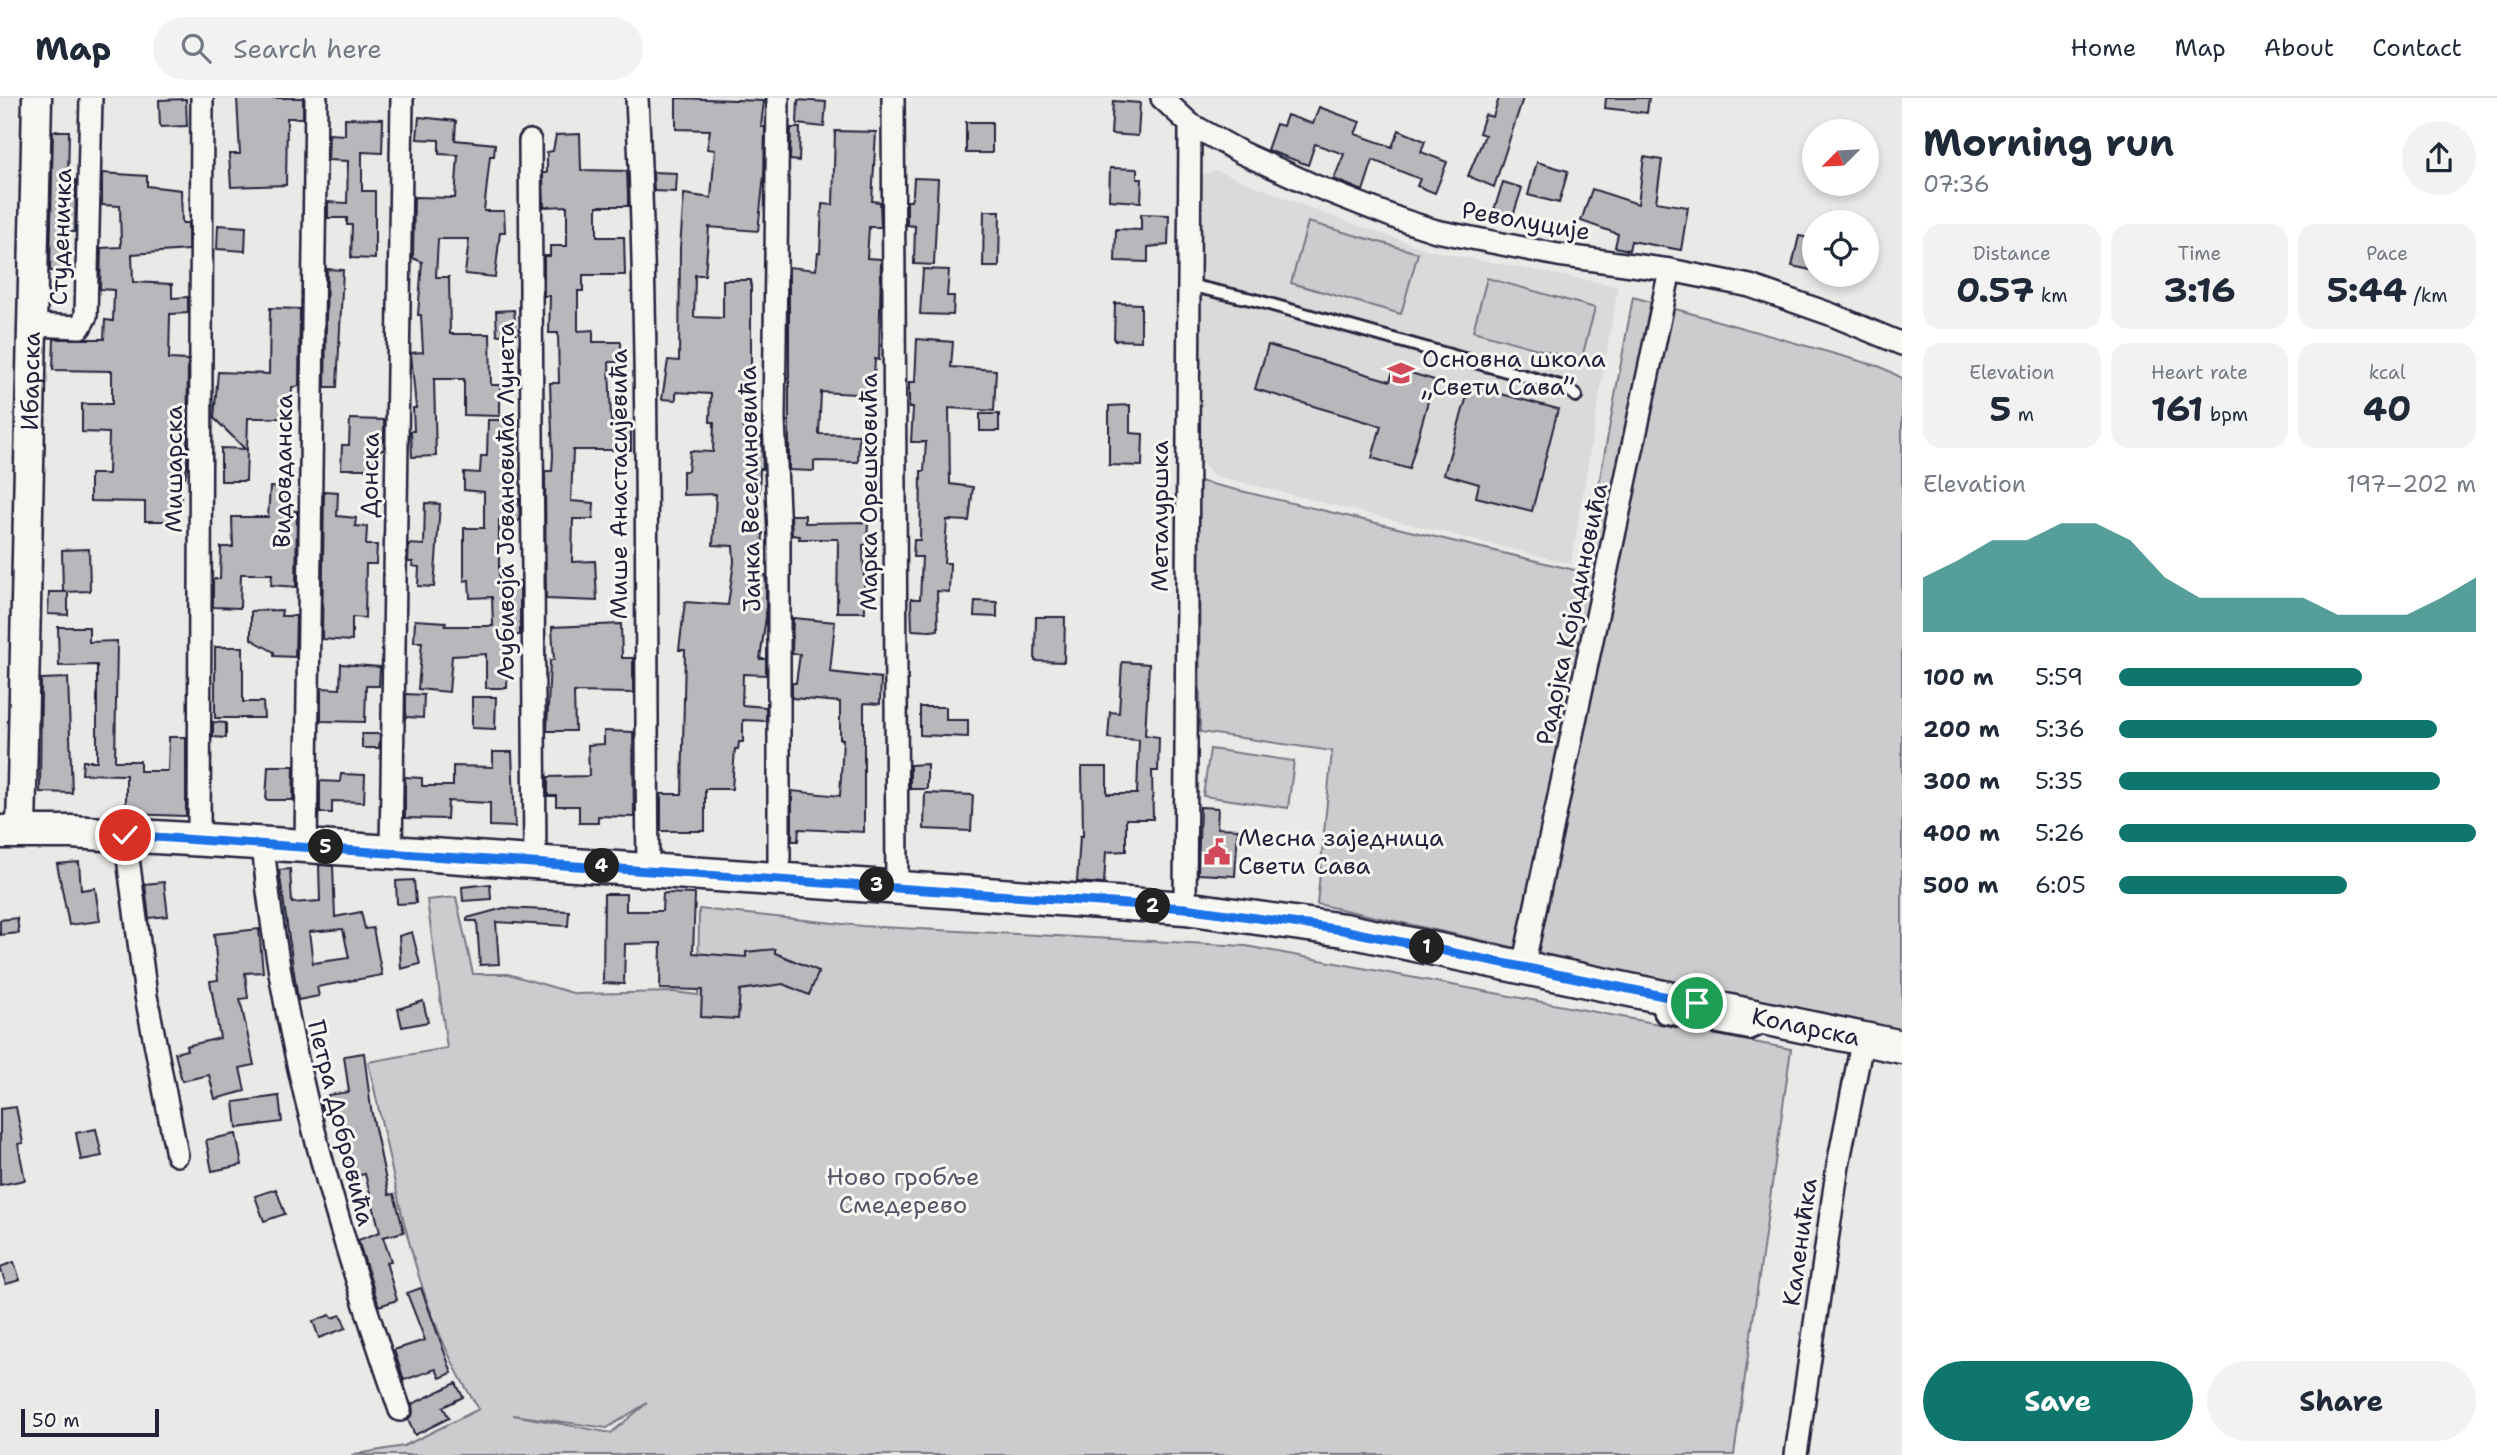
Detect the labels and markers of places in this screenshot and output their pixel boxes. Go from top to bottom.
place label: Основна школа „Свети Сава” [1421,343,1606,403]
school or university icon: Основна школа „Свети Сава” [1386,358,1416,388]
pin [95,805,155,865]
place label: Месна заједница Свети Сава [1238,822,1444,882]
pin: 5 [308,830,344,864]
public building icon: Месна заједница Свети Сава [1202,837,1232,867]
pin: 4 [584,848,620,884]
pin: 3 [860,868,894,902]
pin: 2 [1136,888,1170,924]
pin: 1 [1410,930,1444,964]
pin [1667,973,1727,1033]

